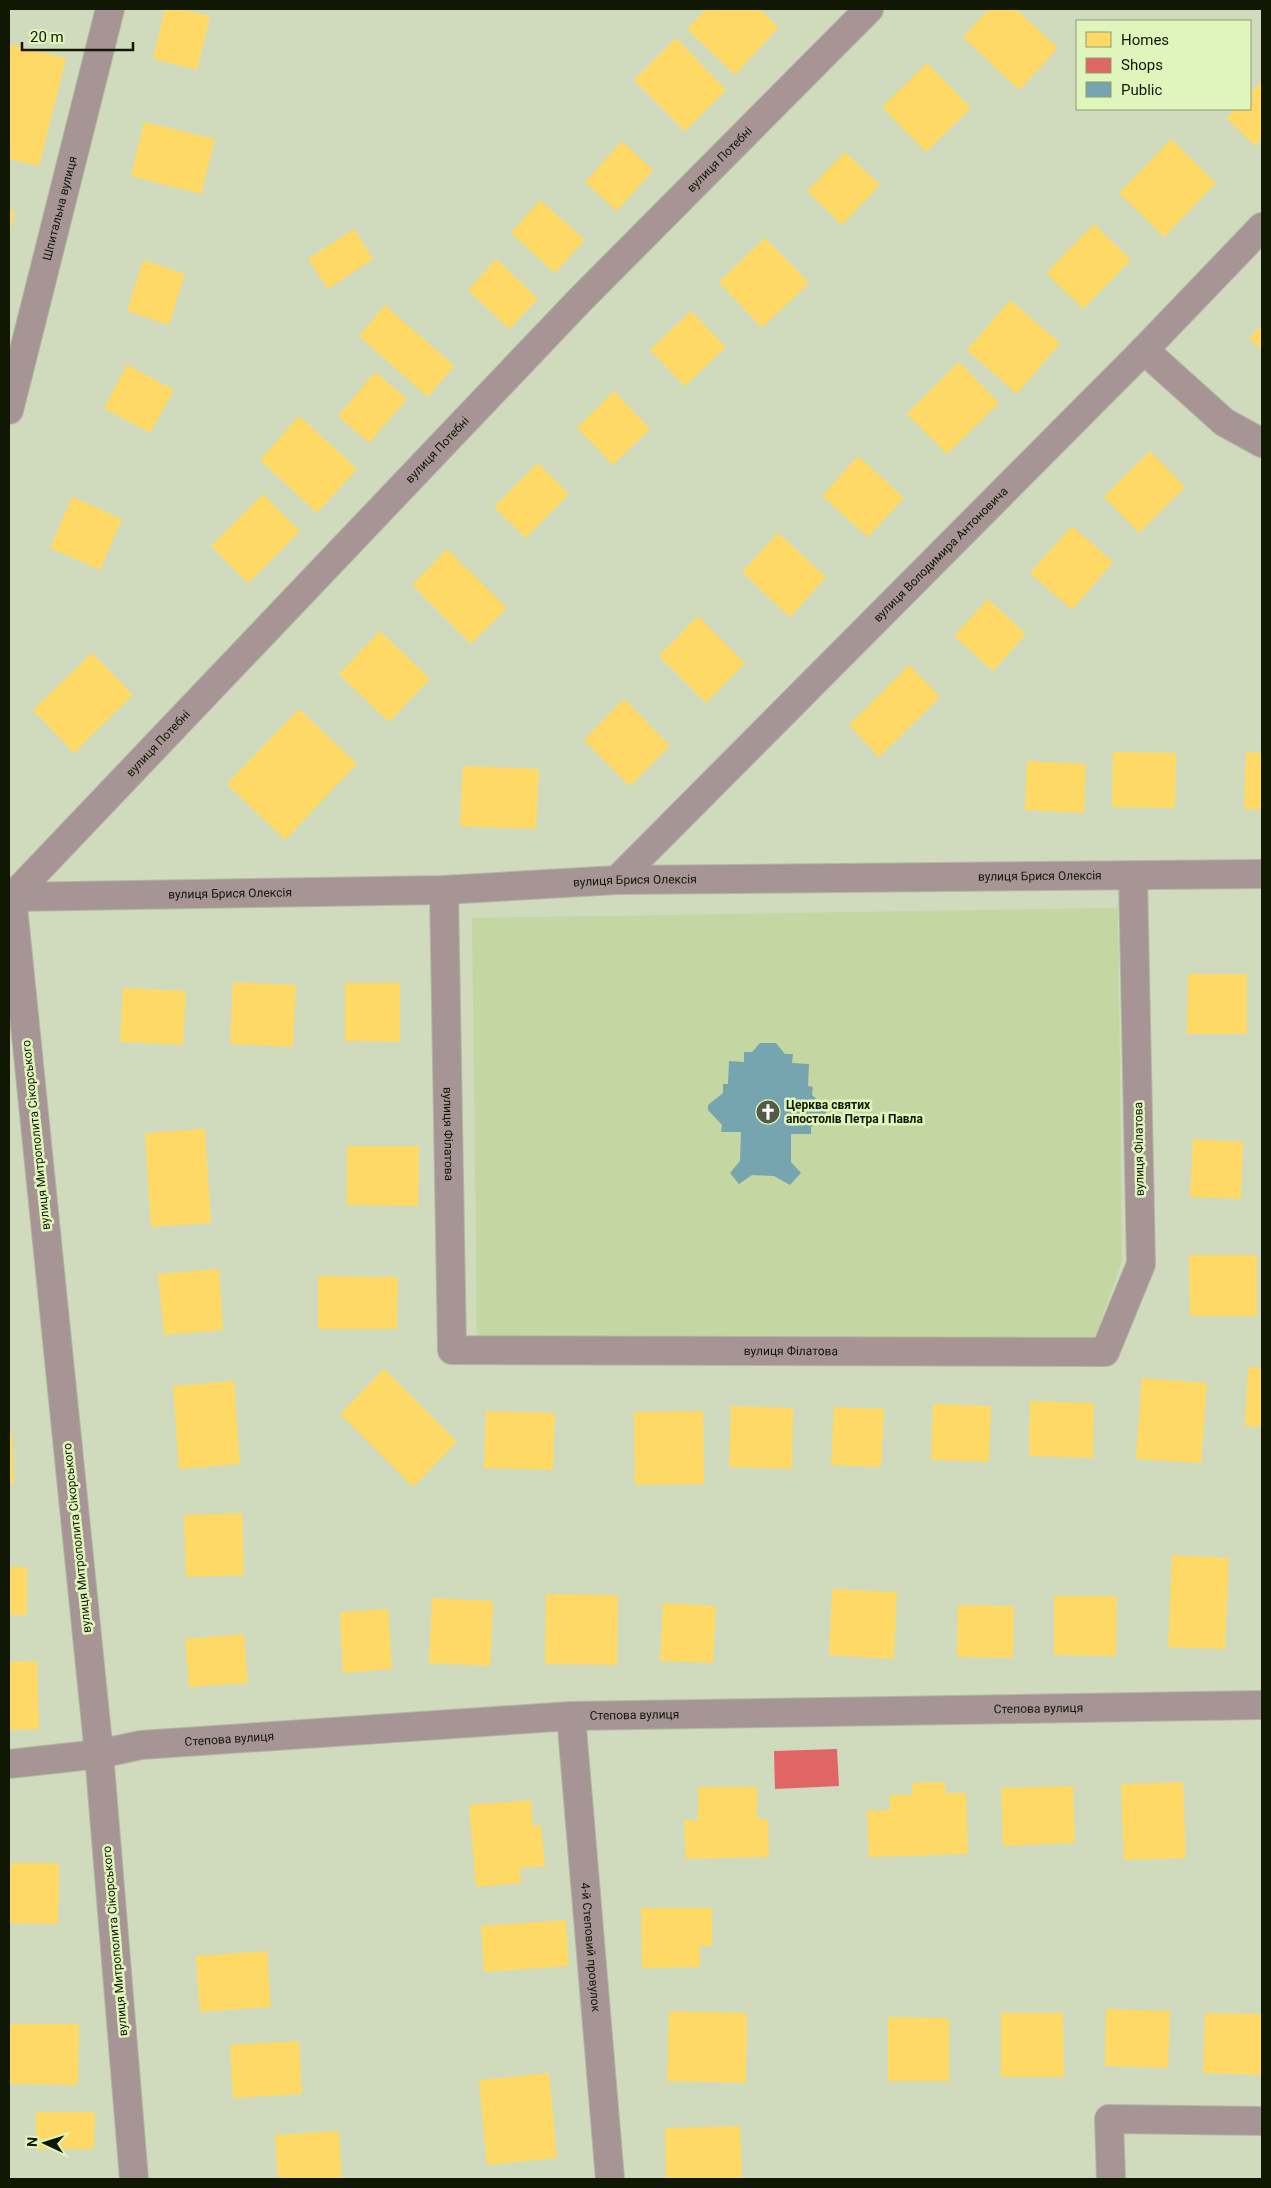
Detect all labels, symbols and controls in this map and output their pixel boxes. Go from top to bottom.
scale bar [22,20,134,52]
legend [1076,20,1251,110]
text: 20 m [30,28,64,46]
text: Homes [1121,31,1169,49]
text: Shops [1121,56,1163,74]
text: Public [1121,81,1162,99]
street label: вулиця Потебні [684,124,755,195]
street label: Шпитальна вулиця [40,155,80,262]
street label: вулиця Потебні [402,414,472,486]
street label: вулиця Володимира Антоновича [871,484,1011,625]
street label: вулиця Потебні [123,707,193,779]
street label: вулиця Брися Олексія [978,868,1102,884]
street label: вулиця Брися Олексія [573,872,697,890]
street label: вулиця Брися Олексія [168,885,292,901]
street label: вулиця Митрополита Сікорського [19,1039,53,1231]
street label: вулиця Філатова [440,1087,456,1181]
place label: Церква святих апостолів Петра і Павла [786,1098,923,1126]
church icon: Церква святих апостолів Петра і Павла [755,1099,781,1125]
street label: вулиця Філатова [1131,1102,1147,1196]
street label: вулиця Філатова [744,1344,838,1358]
street label: вулиця Митрополита Сікорського [60,1442,94,1634]
street label: Степова вулиця [994,1701,1083,1716]
street label: Степова вулиця [590,1707,679,1723]
street label: Степова вулиця [184,1729,274,1749]
street label: вулиця Митрополита Сікорського [100,1845,130,2037]
street label: 4-й Степовий провулок [578,1882,603,2013]
north arrow [20,2118,70,2168]
text: N [24,2137,40,2148]

